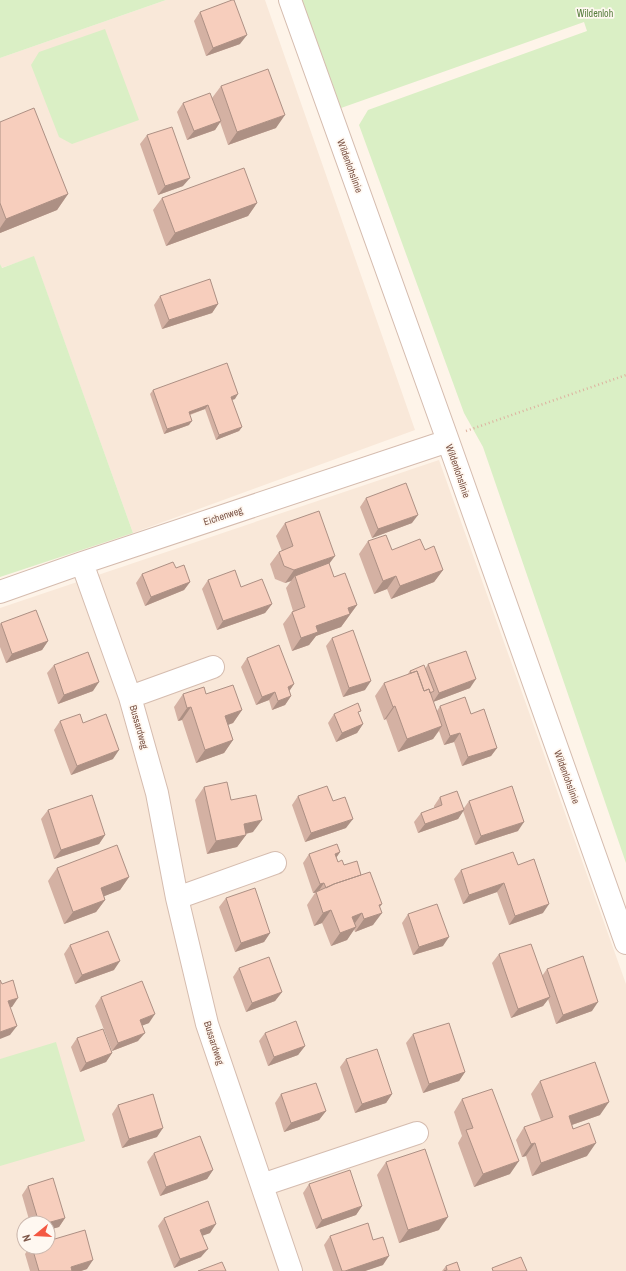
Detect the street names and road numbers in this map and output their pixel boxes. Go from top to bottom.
street label: Wildenlohslinie [334,137,366,195]
street label: Wildenlohslinie [443,442,473,500]
street label: Eichenweg [202,503,245,528]
street label: Bussardweg [127,704,152,751]
street label: Wildenlohslinie [551,748,583,806]
street label: Bussardweg [201,1020,227,1067]

